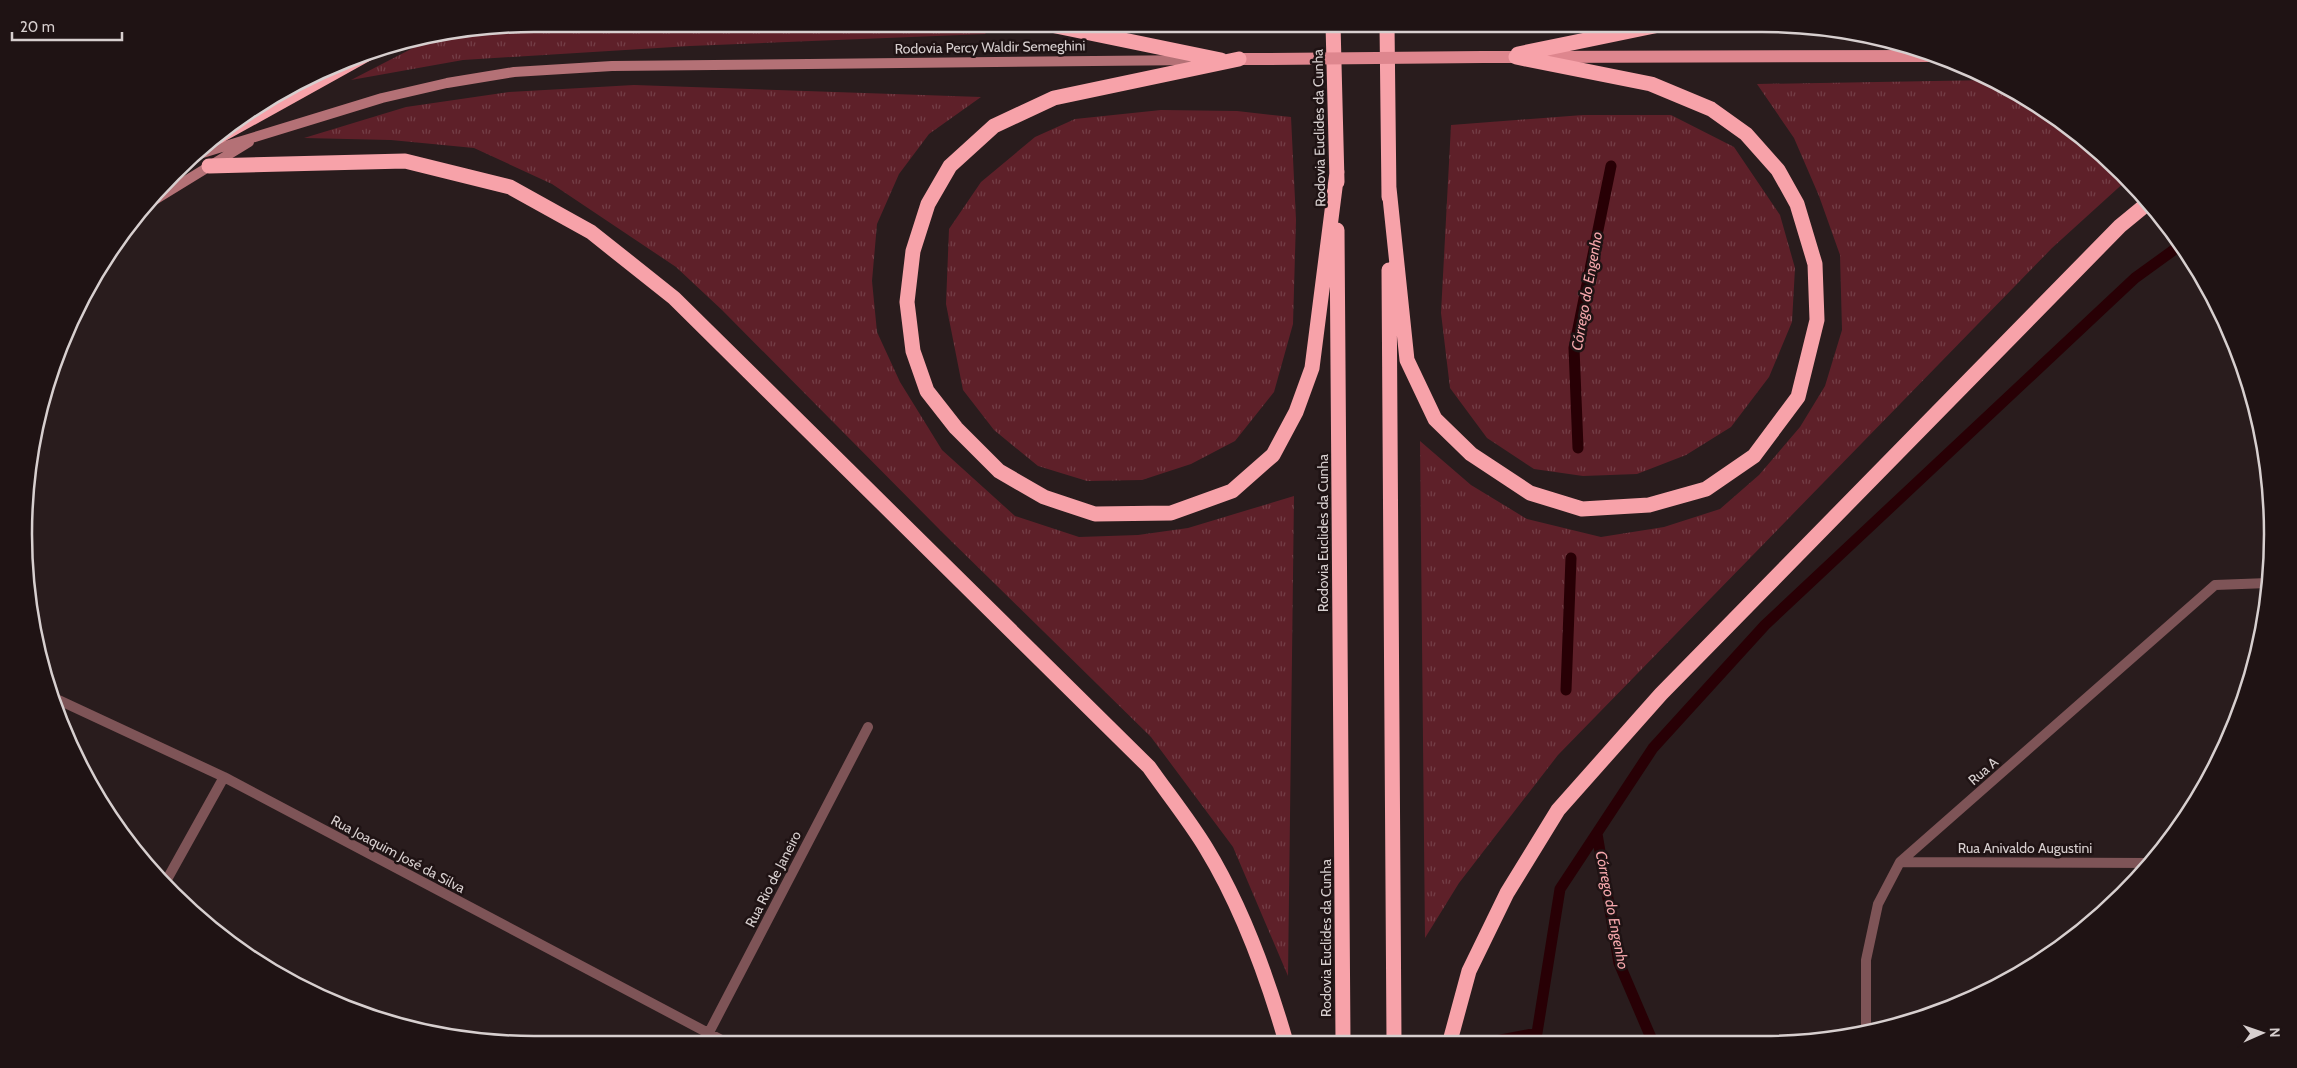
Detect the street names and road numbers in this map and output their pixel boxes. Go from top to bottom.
street label: Rodovia Percy Waldir Semeghini [894,36,1086,58]
street label: Rodovia Euclides da Cunha [1309,49,1329,207]
street label: Rodovia Euclides da Cunha [1314,454,1332,612]
street label: Rua A [1964,753,2002,789]
street label: Rua Joaquim José da Silva [328,811,468,897]
street label: Rua Rio de Janeiro [741,828,805,930]
street label: Rua Anivaldo Augustini [1958,839,2092,857]
street label: Rodovia Euclides da Cunha [1317,859,1335,1017]

